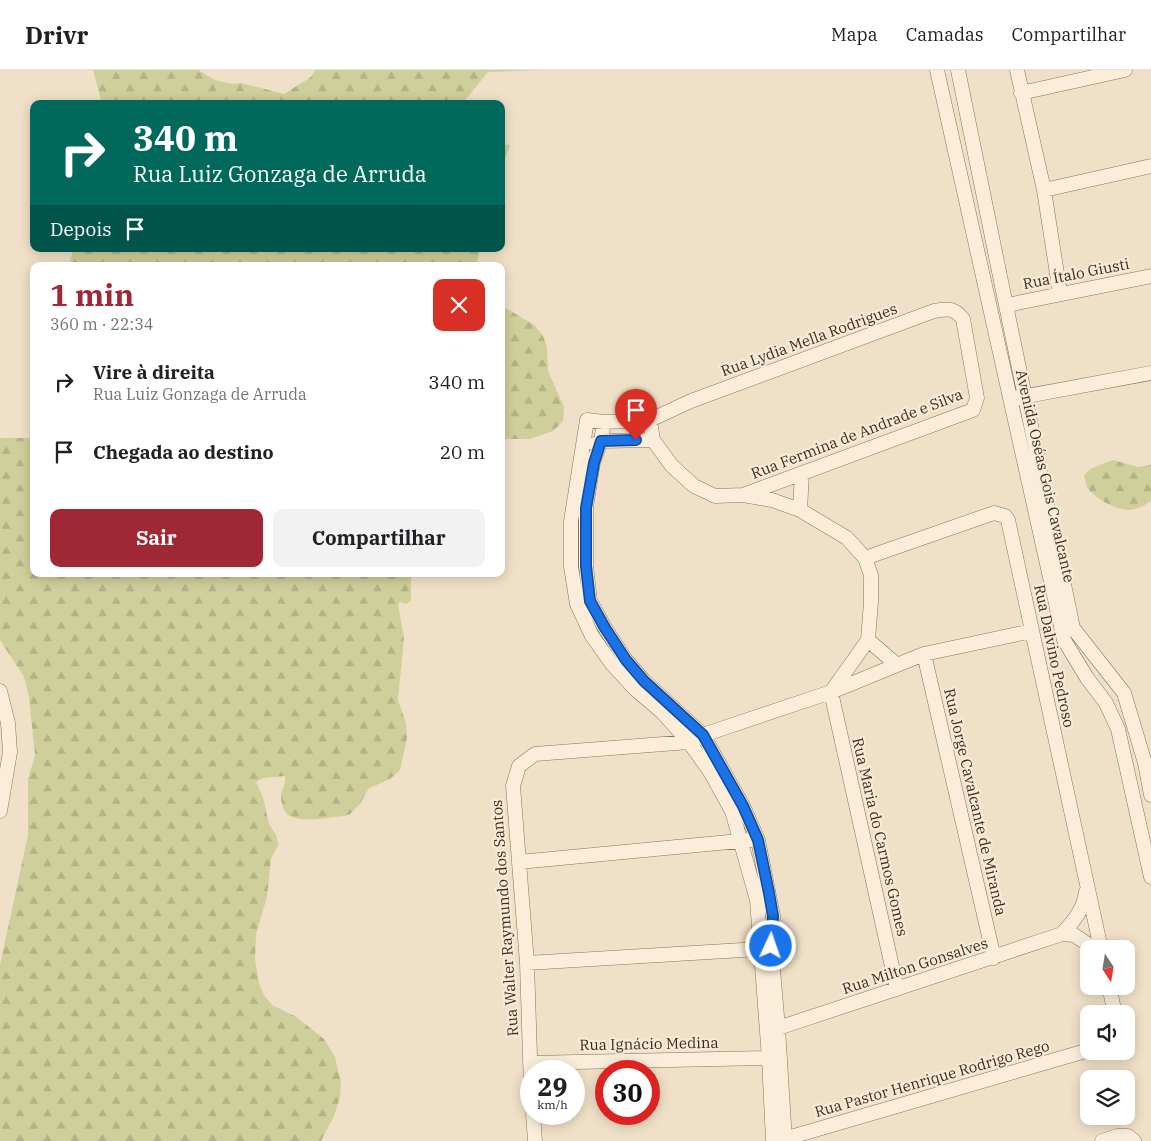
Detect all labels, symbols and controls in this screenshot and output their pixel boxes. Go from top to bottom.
text: Drivr [25,19,88,51]
text: Mapa [831,23,878,46]
text: Camadas [906,23,984,46]
text: Compartilhar [1012,23,1126,46]
text: 340 m [133,115,238,161]
icon: right [50,120,115,185]
text: Rua Luiz Gonzaga de Arruda [133,159,427,188]
icon: arrive [121,215,149,243]
text: Depois [50,217,111,241]
street label: Rua Ítalo Giusti [1021,254,1131,293]
text: 1 min [50,275,134,314]
button: close [433,279,485,331]
street label: Rua Lydia Mella Rodrigues [718,299,900,380]
text: 360 m · 22:34 [50,314,153,334]
text: Vire à direita [93,360,215,384]
icon: right [50,368,78,396]
street label: Avenida Oséas Gois Cavalcante [1012,368,1079,584]
text: 340 m [428,370,485,394]
text: Rua Luiz Gonzaga de Arruda [93,384,307,404]
street label: Rua Fermina de Andrade e Silva [748,384,965,483]
pin [615,389,657,440]
icon: arrive [622,396,650,424]
icon: arrive [50,438,78,466]
text: Chegada ao destino [93,440,274,464]
text: 20 m [440,440,485,464]
button: Sair [50,509,263,567]
button: Compartilhar [273,509,485,567]
street label: Rua Dalvino Pedroso [1030,583,1079,729]
street label: Rua Jorge Cavalcante de Miranda [940,686,1011,918]
street label: Rua Maria do Carmos Gomes [848,736,913,938]
street label: Rua Walter Raymundo dos Santos [487,799,522,1037]
position arrow [744,919,796,971]
street label: Rua Milton Gonsalves [840,933,990,998]
north arrow [1080,940,1135,995]
map controls [1080,940,1135,1125]
button: sound [1080,1005,1135,1060]
street label: Rua Ignácio Medina [579,1033,719,1054]
street label: Rua Pastor Henrique Rodrigo Rego [812,1036,1051,1121]
speed limit sign: 30 [595,1060,660,1125]
text: 29 [537,1070,568,1103]
button: layers [1080,1070,1135,1125]
text: km/h [537,1097,568,1112]

